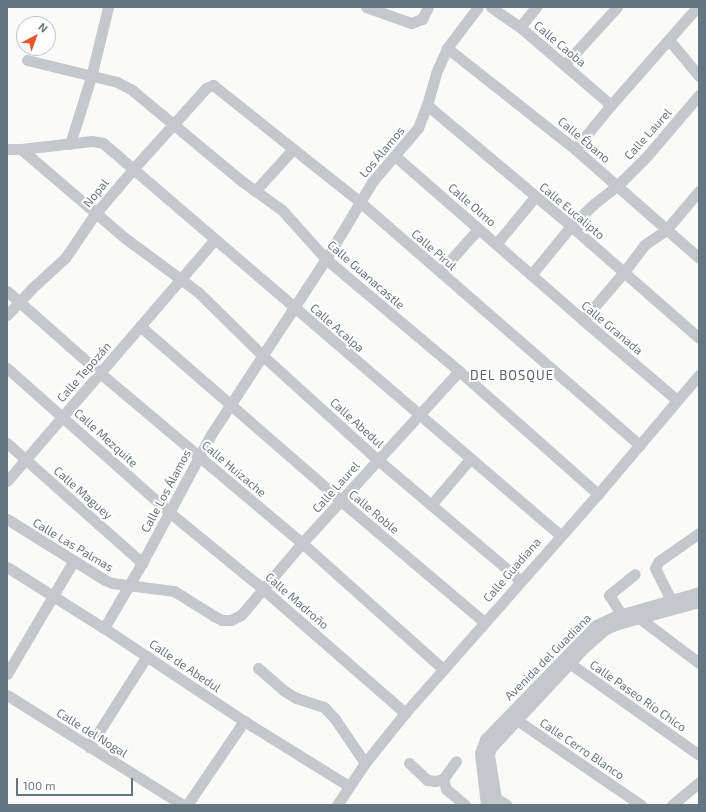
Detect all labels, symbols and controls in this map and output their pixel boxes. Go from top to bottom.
north arrow [16,16,56,56]
street label: Calle Caoba [531,18,589,70]
text: N [36,20,51,35]
street label: Calle Laurel [621,105,675,163]
street label: Calle Ébano [555,114,613,166]
street label: Los Álamos [356,123,408,181]
street label: Nopal [80,176,112,210]
street label: Calle Olmo [445,180,499,230]
street label: Calle Eucalipto [537,180,607,242]
street label: Calle Pirul [409,227,459,273]
street label: Calle Guanacastle [325,238,407,312]
street label: Calle Granada [578,298,646,358]
street label: Calle Acalpa [307,301,367,355]
street label: Calle Tepozán [54,339,114,405]
district label: DEL BOSQUE [470,367,554,383]
street label: Calle Abedul [327,395,387,451]
street label: Calle Mezquite [71,406,141,470]
street label: Calle Huizache [199,438,269,500]
street label: Calle Los Álamos [138,447,194,535]
street label: Calle Laurel [309,458,363,516]
street label: Calle Maguey [51,464,115,522]
street label: Calle Roble [346,487,402,537]
street label: Calle Las Palmas [30,515,116,575]
street label: Calle Guadiana [480,535,544,605]
street label: Calle Madroño [262,570,332,632]
street label: Avenida del Guadiana [502,611,594,703]
street label: Calle de Abedul [146,637,224,695]
street label: Calle Paseo Río Chico [587,657,689,735]
street label: Calle del Nogal [54,705,130,761]
street label: Calle Cerro Blanco [537,715,627,783]
scale bar [18,770,135,796]
text: 100 m [23,778,55,792]

